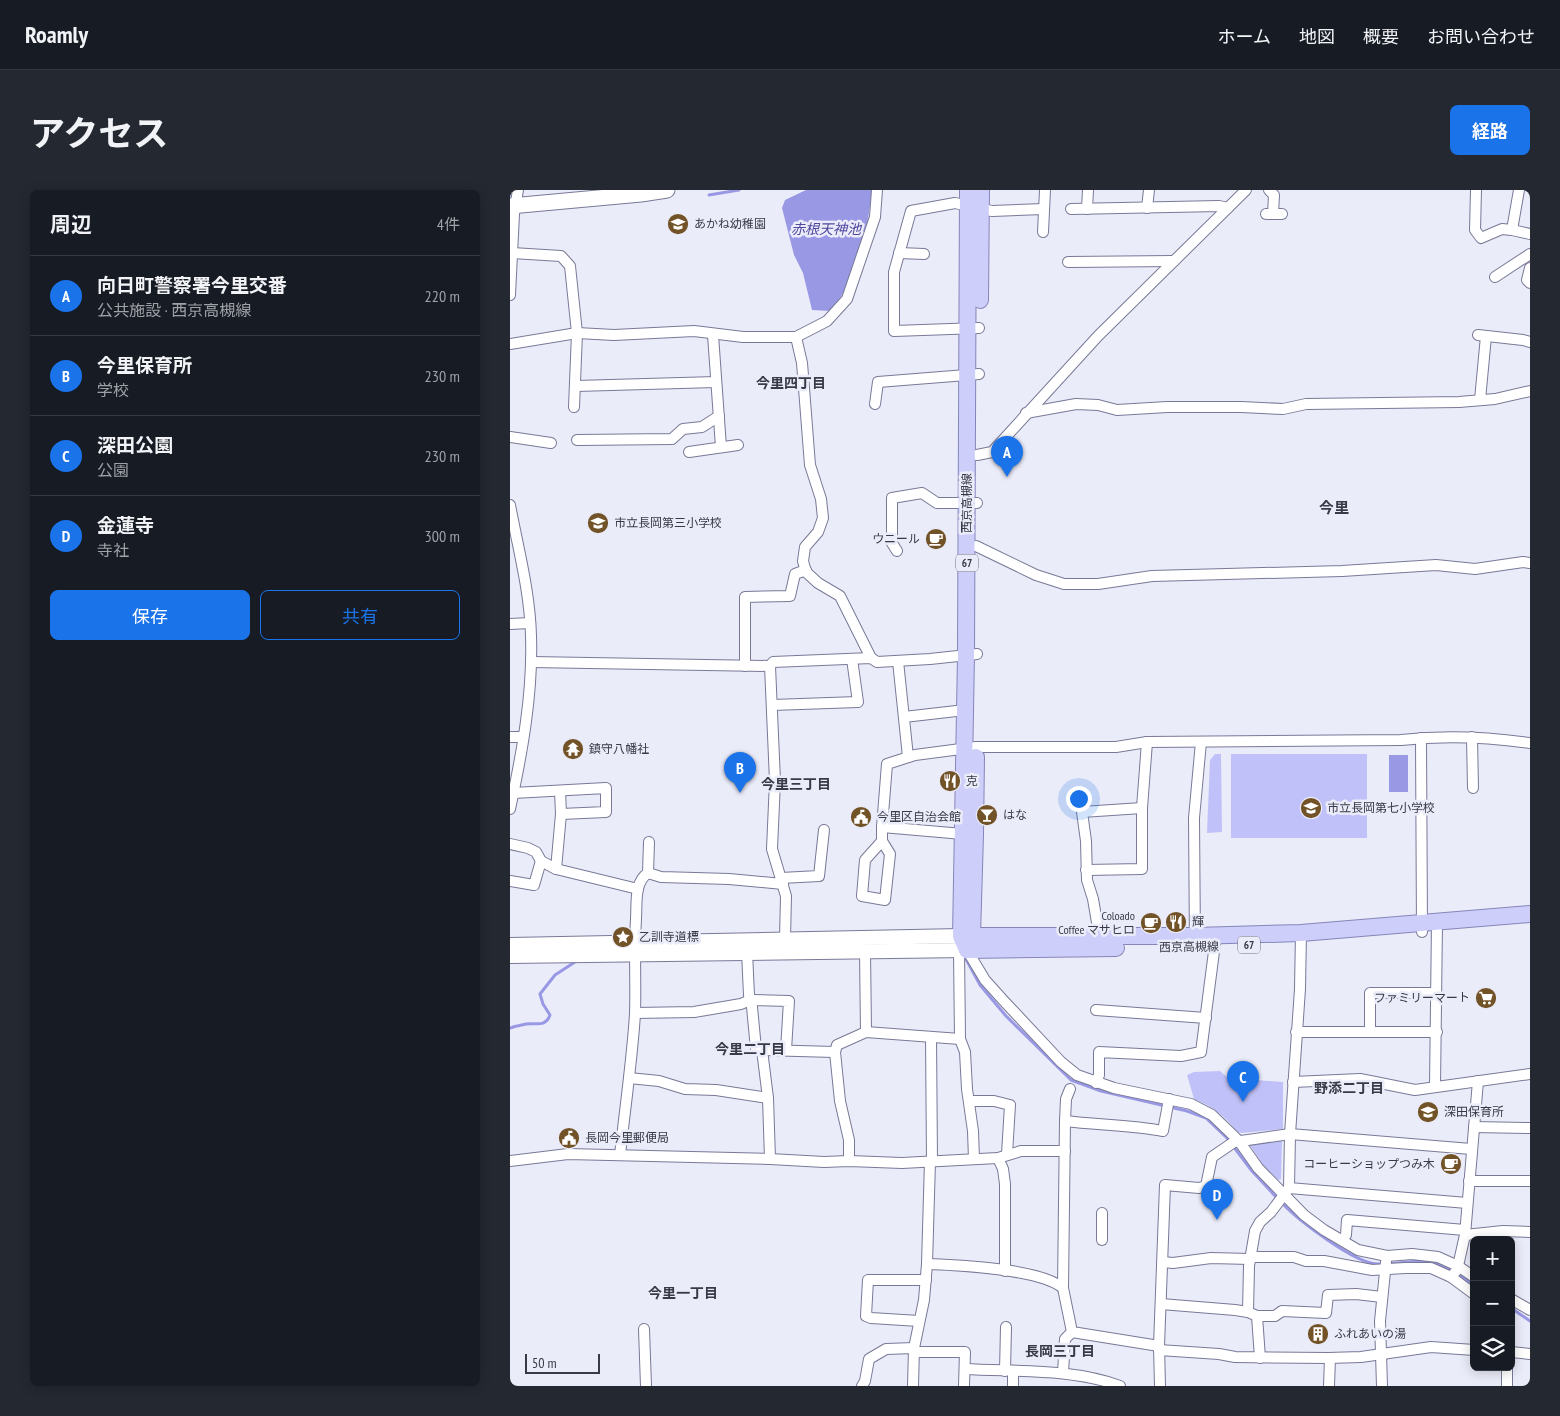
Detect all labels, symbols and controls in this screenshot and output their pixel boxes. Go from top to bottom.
text: Roamly [25,19,88,50]
text: ホーム [1218,25,1271,48]
text: 地図 [1299,25,1335,48]
text: 概要 [1363,25,1399,48]
text: お問い合わせ [1427,25,1535,48]
button: 経路 [1450,105,1530,155]
text: アクセス [30,110,168,156]
text: 周辺 [50,211,92,238]
school or university icon: あかね幼稚園 [666,212,690,236]
text: 4件 [437,214,460,234]
place label: あかね幼稚園 [694,216,766,231]
water label: 赤根天神池 [791,220,863,238]
text: 向日町警察署今里交番 [97,273,287,297]
text: A [62,286,70,306]
text: 220 m [425,286,460,306]
text: 公共施設 · 西京高槻線 [97,300,251,320]
text: 今里保育所 [97,353,192,377]
text: B [62,366,70,386]
text: 230 m [425,366,460,386]
district label: 今里四丁目 [756,374,826,392]
text: 学校 [97,380,129,400]
text: 深田公園 [97,433,173,457]
pin: A [991,436,1023,477]
text: C [62,446,70,466]
text: 230 m [425,446,460,466]
text: 公園 [97,460,129,480]
street label: 西京高槻線 [959,473,974,533]
district label: 今里 [1319,498,1349,517]
school or university icon: 市立長岡第三小学校 [586,511,610,535]
text: 金蓮寺 [97,513,154,537]
place label: 市立長岡第三小学校 [614,515,722,530]
text: D [62,526,70,546]
text: 300 m [425,526,460,546]
cafe icon: ウニール [924,527,948,551]
place label: ウニール [872,531,920,546]
text: 寺社 [97,540,129,560]
road number: 67 [956,554,978,572]
button: 保存 [50,590,250,640]
button: 共有 [260,590,460,640]
temple icon: 鎮守八幡社 [561,737,585,761]
place label: 鎮守八幡社 [589,741,649,756]
pin: B [724,752,756,793]
restaurant icon: 克 [938,769,962,793]
place label: 克 [966,773,978,788]
district label: 今里三丁目 [761,775,831,793]
your location [1066,786,1092,812]
school or university icon: 市立長岡第七小学校 [1299,796,1323,820]
place label: 市立長岡第七小学校 [1327,800,1435,815]
bar icon: はな [975,803,999,827]
public building icon: 今里区自治会館 [849,805,873,829]
place label: はな [1003,807,1027,822]
place label: 今里区自治会館 [877,809,961,824]
place label: Coloado Coffee マサヒロ [1058,908,1135,937]
restaurant icon: 輝 [1164,910,1188,934]
cafe icon: Coloado Coffee マサヒロ [1139,911,1163,935]
place label: 輝 [1192,914,1204,929]
place icon: 乙訓寺道標 [611,925,635,949]
place label: 乙訓寺道標 [639,929,699,944]
road number: 67 [1238,936,1260,954]
street label: 西京高槻線 [1159,938,1219,955]
supermarket icon: ファミリーマート [1474,986,1498,1010]
place label: ファミリーマート [1374,990,1470,1005]
district label: 今里二丁目 [715,1040,785,1058]
pin: C [1227,1061,1259,1102]
district label: 野添二丁目 [1314,1079,1384,1097]
school or university icon: 深田保育所 [1416,1100,1440,1124]
place label: 深田保育所 [1444,1104,1504,1119]
public building icon: 長岡今里郵便局 [557,1126,581,1150]
place label: 長岡今里郵便局 [585,1130,669,1145]
cafe icon: コーヒーショップつみ木 [1439,1152,1463,1176]
place label: コーヒーショップつみ木 [1303,1156,1435,1171]
pin: D [1201,1179,1233,1220]
map controls [1470,1236,1515,1371]
button: + [1470,1236,1515,1281]
button: − [1470,1281,1515,1326]
district label: 今里一丁目 [648,1284,718,1302]
building icon: ふれあいの湯 [1306,1322,1330,1346]
place label: ふれあいの湯 [1334,1326,1406,1341]
button: layers [1470,1326,1515,1371]
district label: 長岡三丁目 [1025,1342,1095,1360]
scale bar [525,1351,600,1374]
text: 50 m [532,1354,557,1372]

